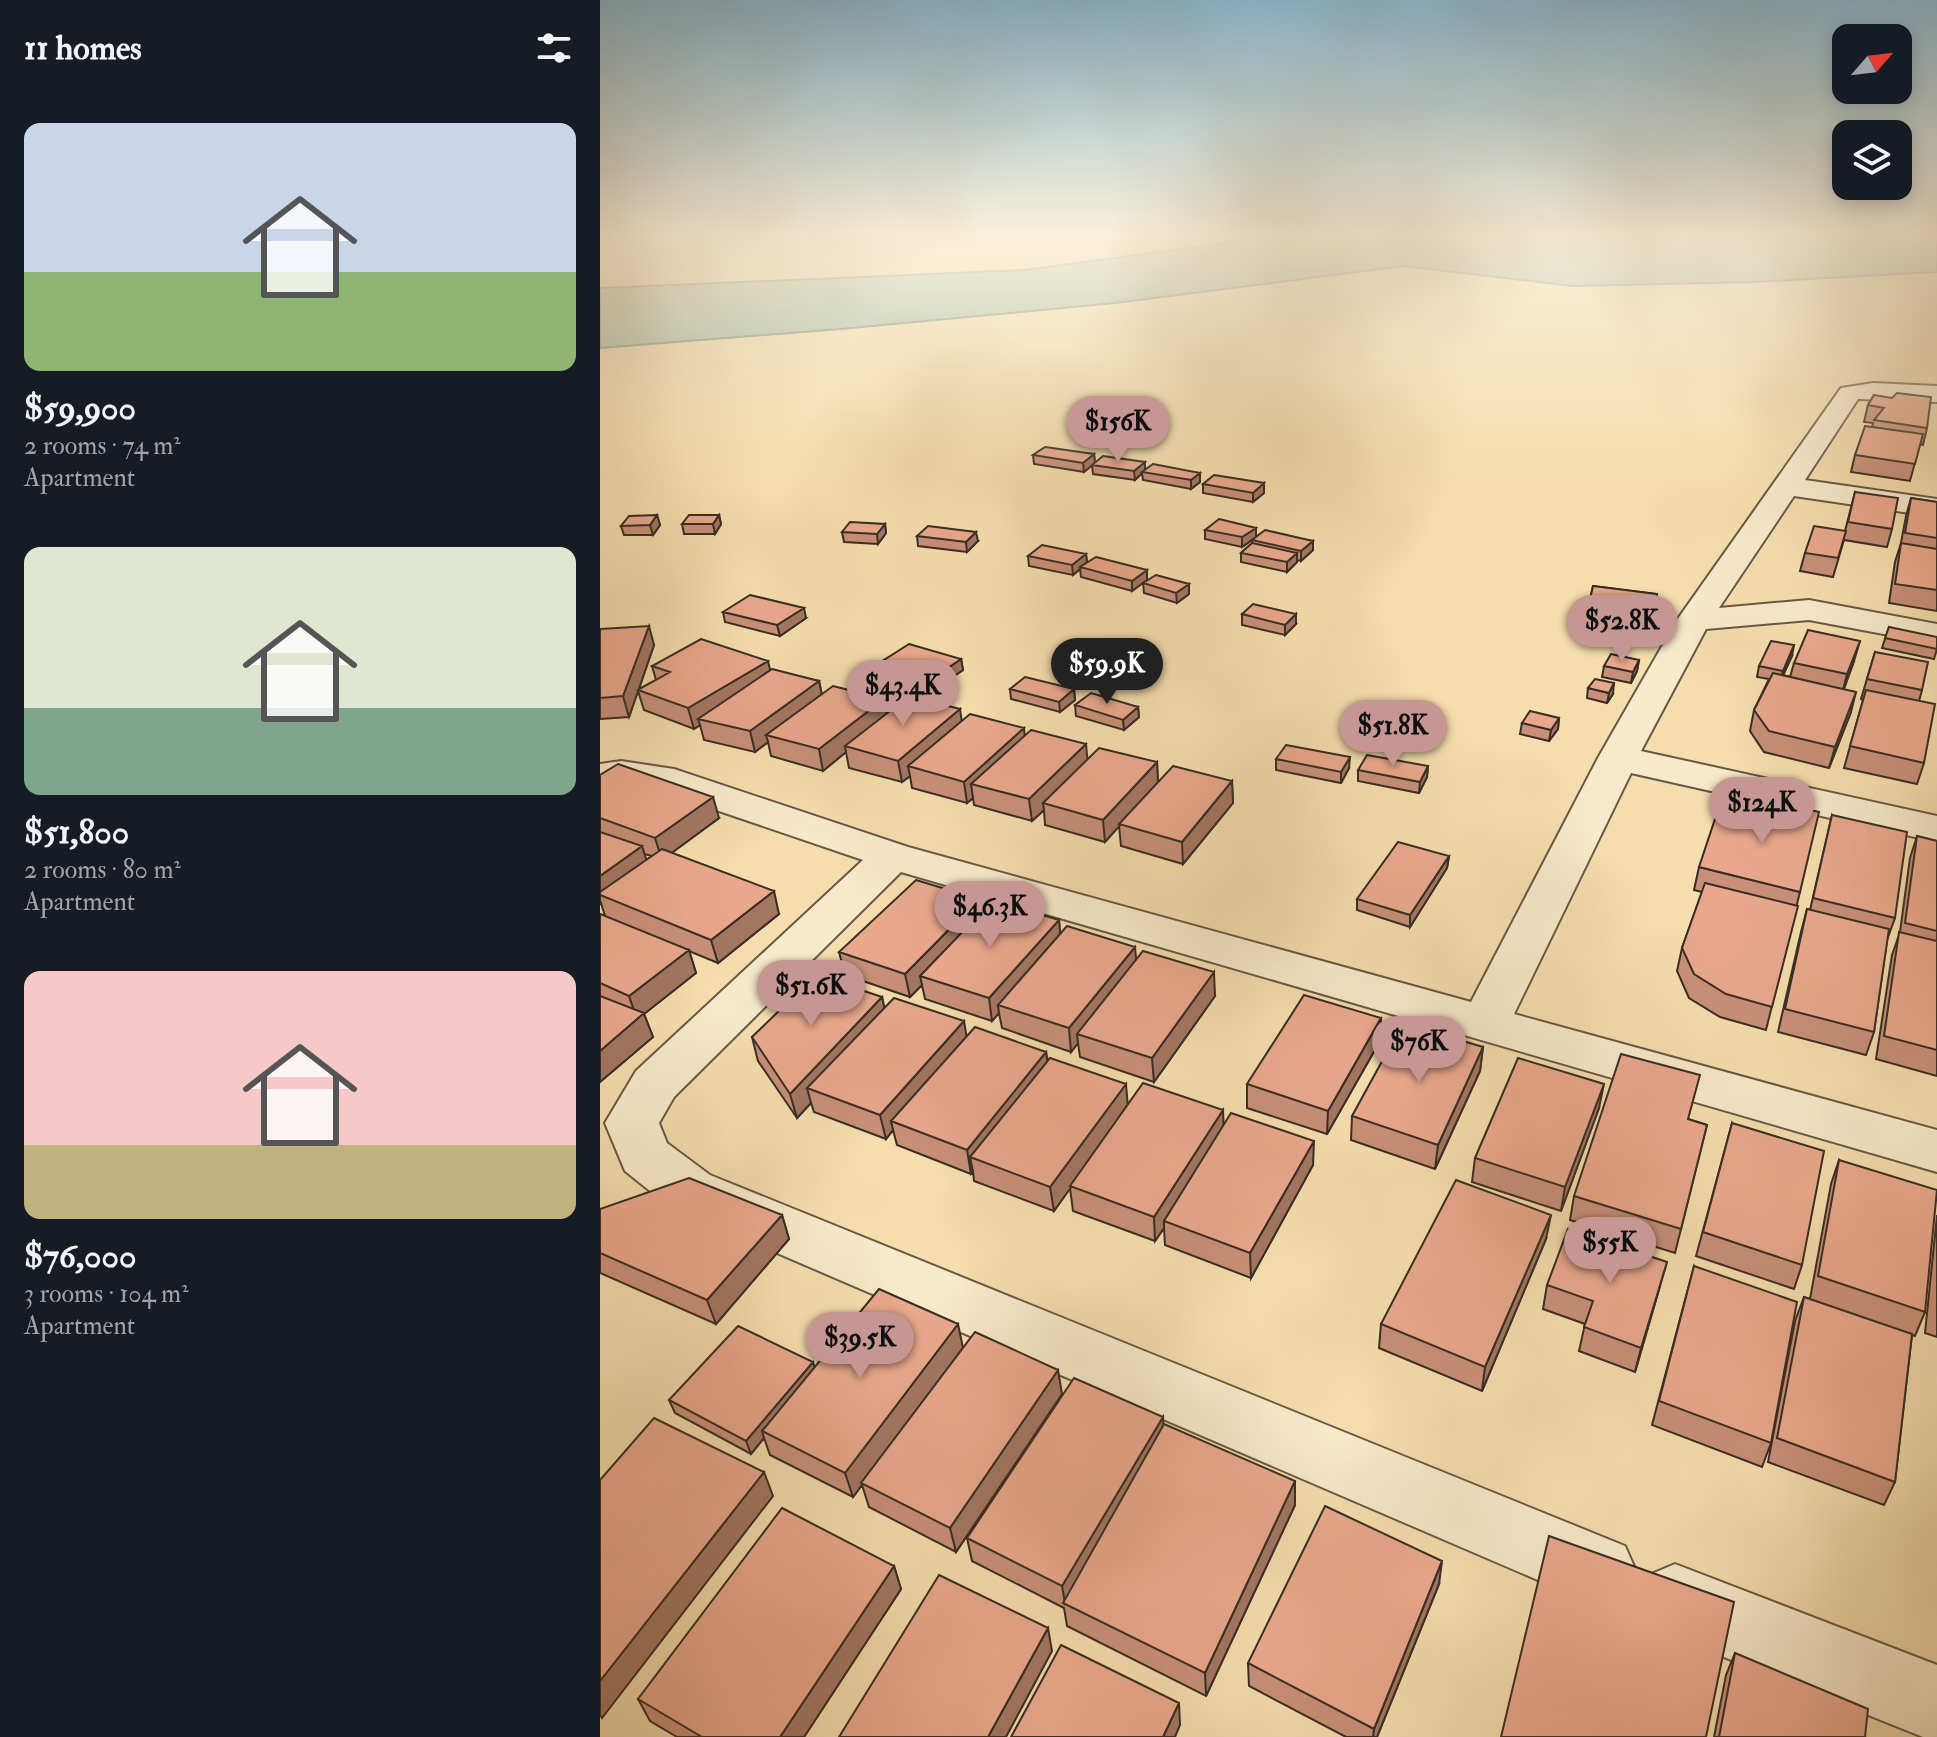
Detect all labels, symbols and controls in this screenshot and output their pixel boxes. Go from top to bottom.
north arrow [1832,24,1912,104]
map controls [1832,24,1912,200]
icon: filters [532,26,576,70]
text: 11 homes [24,27,142,70]
button: layers [1832,120,1912,200]
icon: home [228,175,372,319]
text: $59,900 [24,387,136,430]
pin: $156K [1062,396,1174,464]
text: $156K [1085,406,1151,438]
text: 2 rooms · 74 m² [24,430,181,462]
text: Apartment [24,462,135,494]
pin: $52.8K [1557,595,1687,663]
icon: home [228,599,372,743]
text: $52.8K [1585,605,1659,637]
pin: $59.9K [1042,638,1172,706]
text: $59.9K [1069,648,1145,680]
pin: $43.4K [838,660,968,728]
text: $43.4K [865,670,941,702]
pin: $51.8K [1328,700,1458,768]
text: $51.8K [1358,710,1428,742]
pin: $124K [1706,777,1818,845]
text: $124K [1727,787,1797,819]
text: $51,800 [24,811,129,854]
text: 2 rooms · 80 m² [24,854,181,886]
pin: $46.3K [925,881,1055,949]
text: Apartment [24,886,135,918]
text: $46.3K [952,891,1028,923]
pin: $51.6K [746,960,876,1028]
text: $51.6K [775,970,847,1002]
pin: $76K [1372,1016,1466,1084]
icon: home [228,1023,372,1167]
text: $76K [1390,1026,1448,1058]
pin: $55K [1563,1217,1657,1285]
text: $55K [1582,1227,1638,1259]
text: $76,000 [24,1235,136,1278]
text: 3 rooms · 104 m² [24,1278,189,1310]
text: Apartment [24,1310,135,1342]
pin: $39.5K [795,1312,925,1380]
text: $39.5K [824,1322,896,1354]

